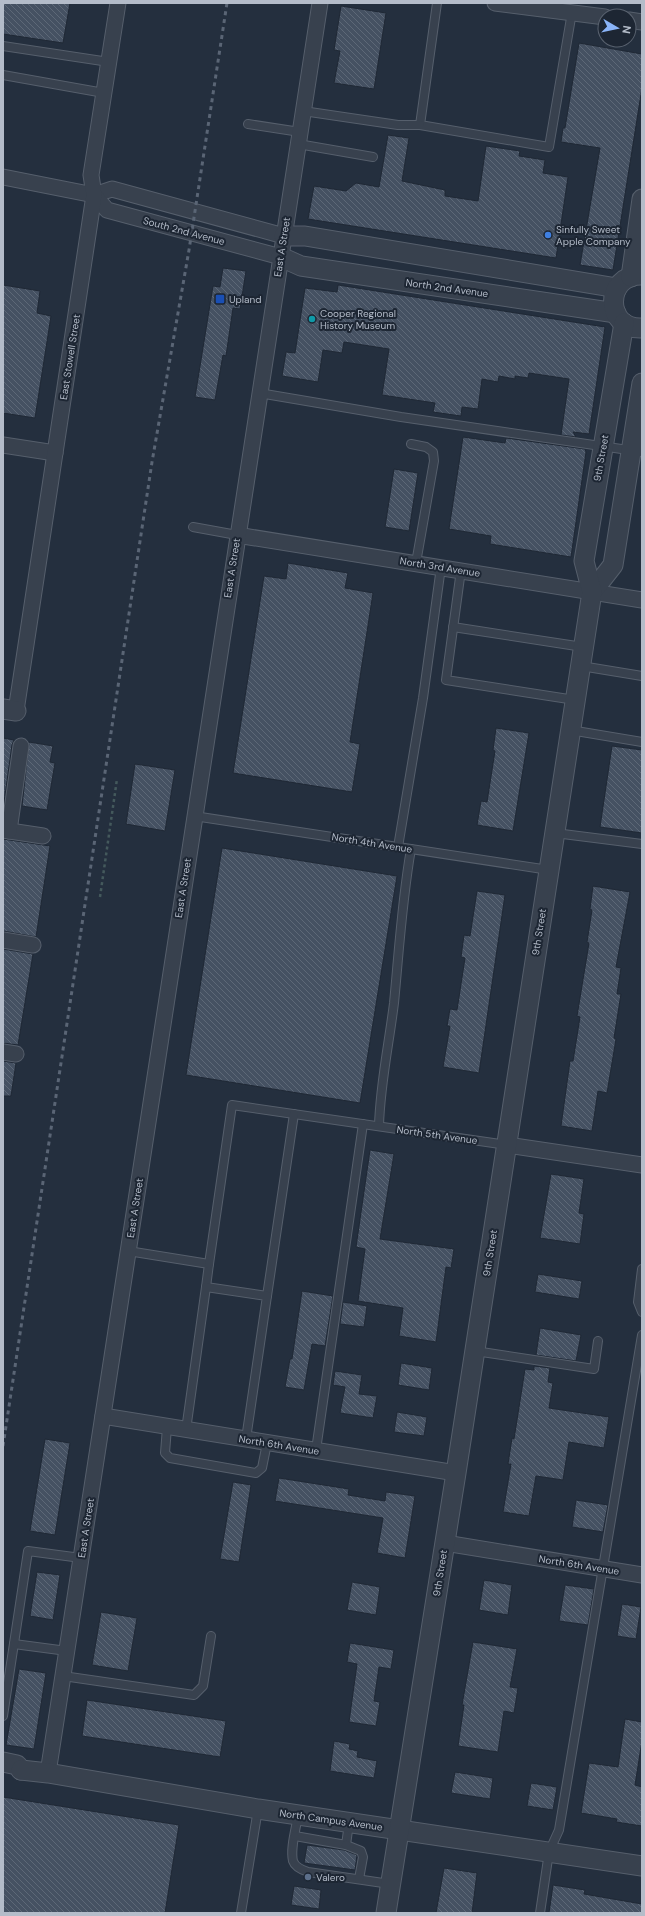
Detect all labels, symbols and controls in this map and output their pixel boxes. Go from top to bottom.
north arrow [597,8,637,48]
text: N [619,25,634,35]
street label: South 2nd Avenue [142,214,227,248]
street label: East A Street [271,216,293,278]
place label: Sinfully Sweet Apple Company [556,223,631,248]
marker: Sinfully Sweet Apple Company [543,230,553,240]
street label: North 2nd Avenue [405,276,489,300]
marker: Upland [214,293,226,305]
place label: Upland [229,293,262,306]
place label: Cooper Regional History Museum [320,307,396,332]
street label: East Stowell Street [57,313,83,401]
marker: Cooper Regional History Museum [307,314,317,324]
street label: 9th Street [591,434,611,482]
street label: East A Street [221,537,243,599]
street label: North 3rd Avenue [399,554,481,580]
street label: North 4th Avenue [331,830,413,856]
street label: East A Street [172,857,194,919]
street label: 9th Street [529,908,549,956]
street label: North 5th Avenue [396,1123,478,1147]
street label: East A Street [124,1177,146,1239]
street label: 9th Street [480,1229,500,1277]
street label: North 6th Avenue [238,1432,321,1458]
street label: East A Street [75,1497,97,1559]
street label: 9th Street [430,1549,450,1597]
street label: North 6th Avenue [538,1552,621,1578]
street label: North Campus Avenue [279,1806,384,1834]
place label: Valero [316,1871,345,1884]
marker: Valero [303,1872,313,1882]

